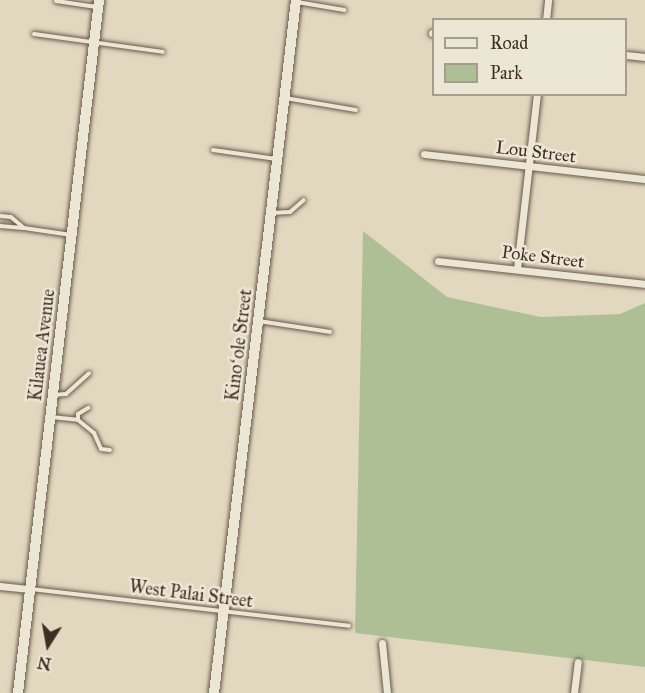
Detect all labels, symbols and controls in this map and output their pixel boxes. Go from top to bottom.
legend [432,18,627,96]
text: Road [490,32,528,54]
text: Park [490,62,523,84]
street label: Lou Street [495,136,577,168]
street label: Poke Street [500,241,586,273]
street label: Kilauea Avenue [24,288,60,402]
street label: Kinoʻole Street [221,288,257,402]
street label: West Palai Street [128,576,254,612]
north arrow [18,615,78,675]
text: N [36,653,53,674]

